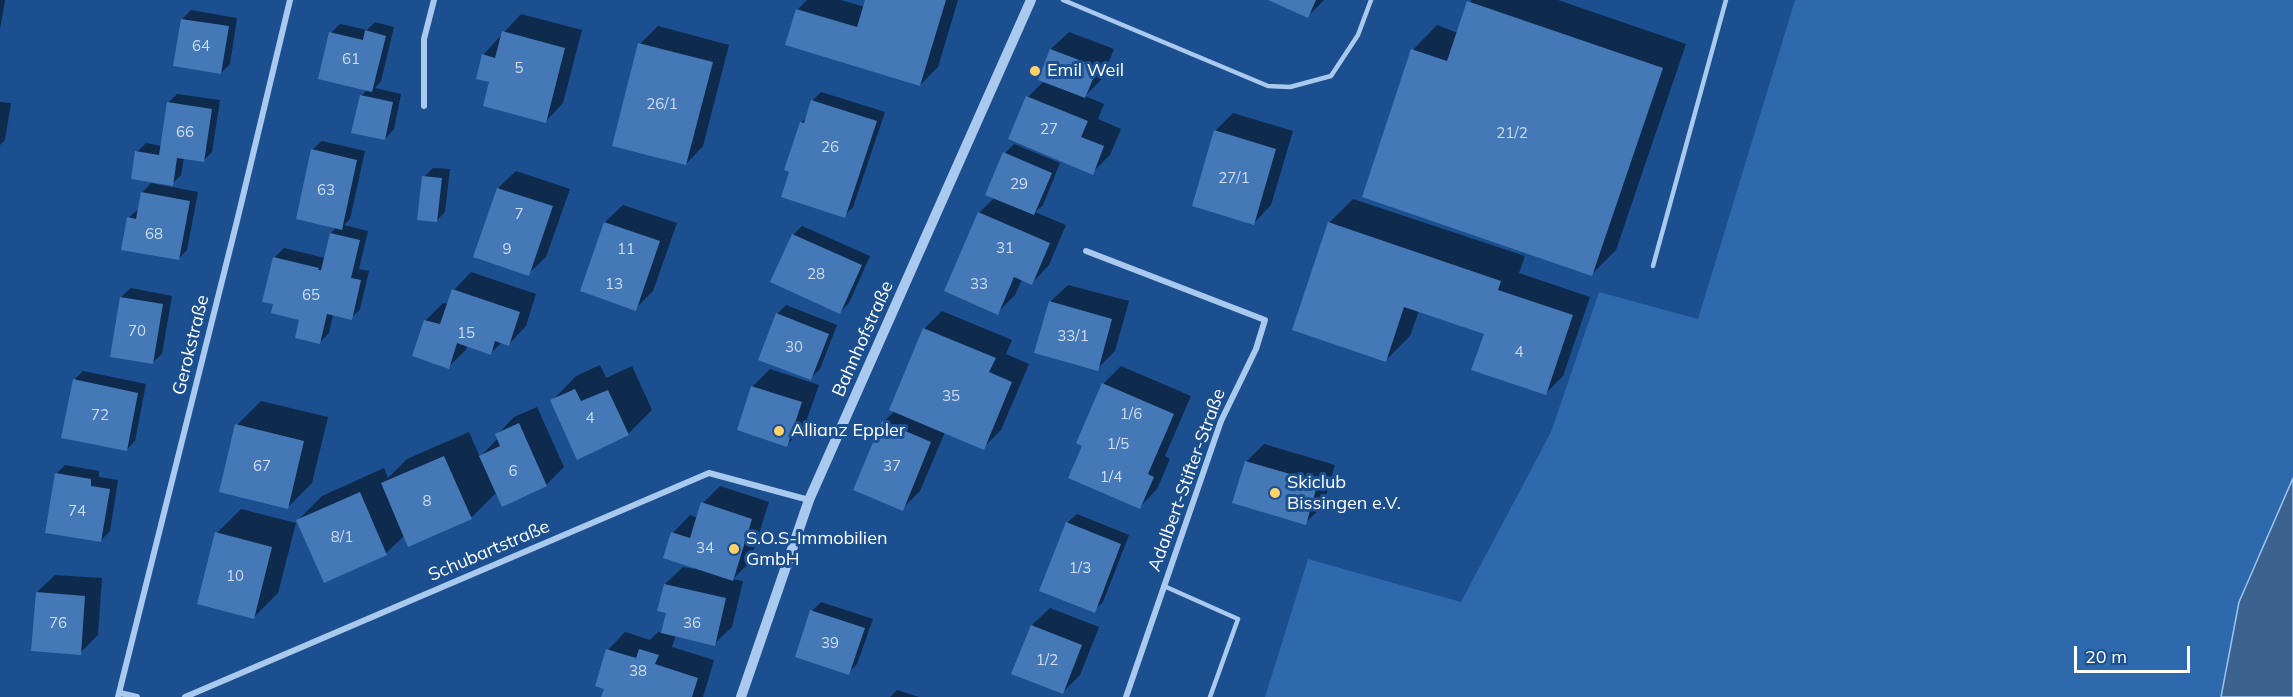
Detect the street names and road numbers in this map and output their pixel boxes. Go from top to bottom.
street label: Bahnhofstraße [828,278,898,400]
street label: Gerokstraße [168,293,214,397]
street label: Adalbert-Stifter-Straße [1144,386,1230,574]
street label: Schubartstraße [425,516,553,586]

